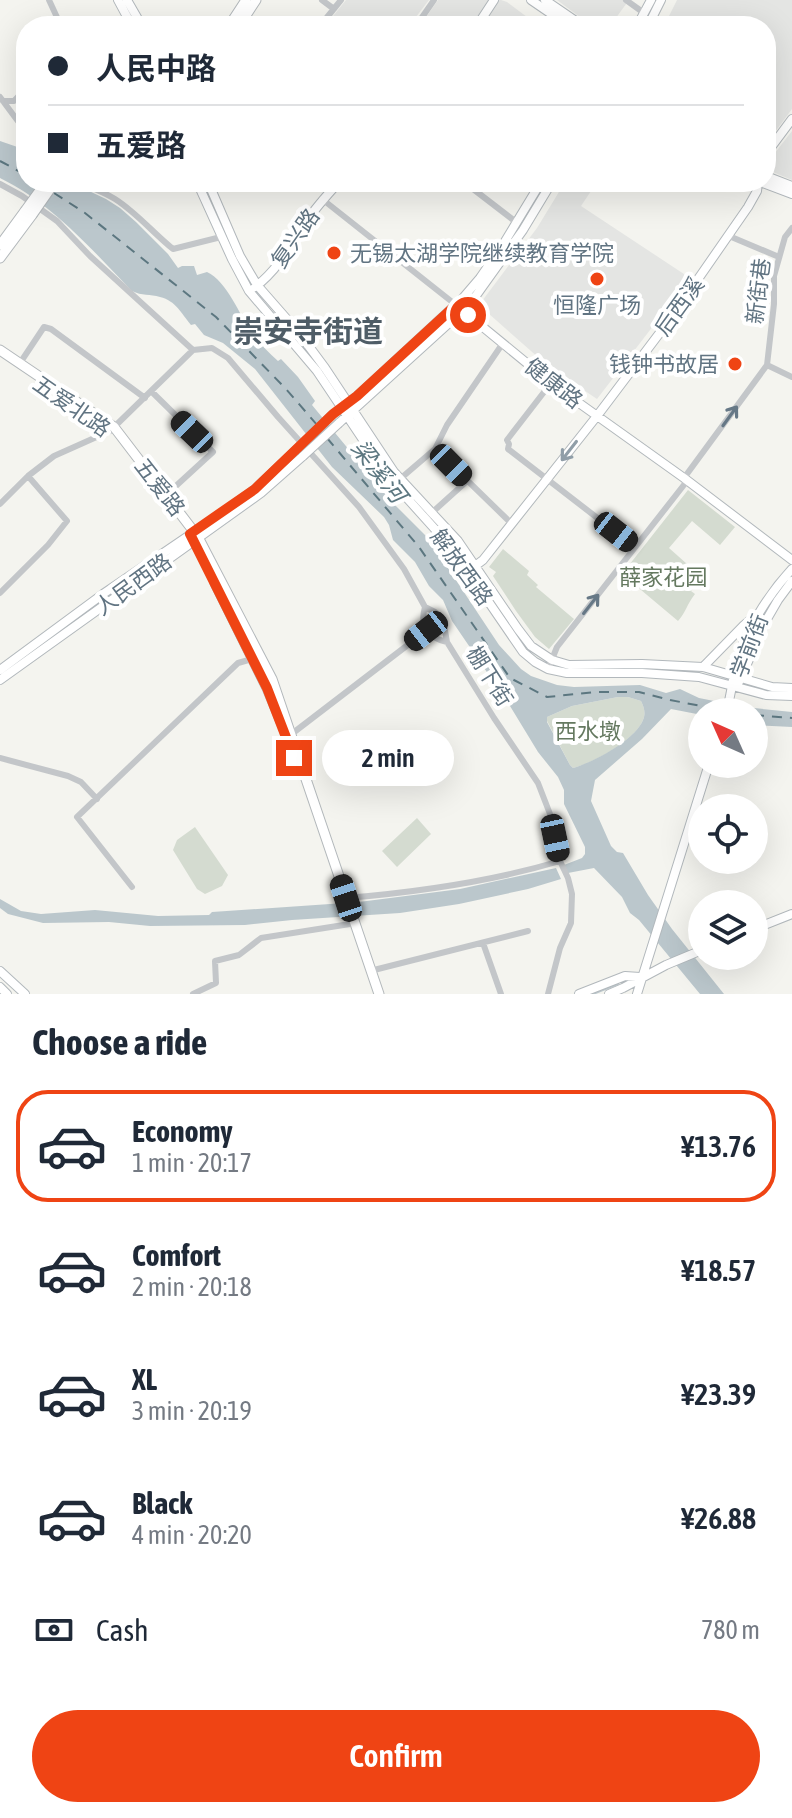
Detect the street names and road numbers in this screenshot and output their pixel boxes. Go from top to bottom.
street label: 复兴路 [265,204,325,272]
street label: 新街巷 [741,257,775,325]
street label: 后西溪 [649,272,709,340]
street label: 健康路 [520,352,588,414]
street label: 五爱北路 [28,370,116,442]
street label: 五爱路 [129,453,191,521]
street label: 解放西路 [426,524,498,610]
street label: 人民西路 [90,548,176,620]
street label: 学前街 [725,611,773,681]
street label: 棚下街 [461,641,519,711]

